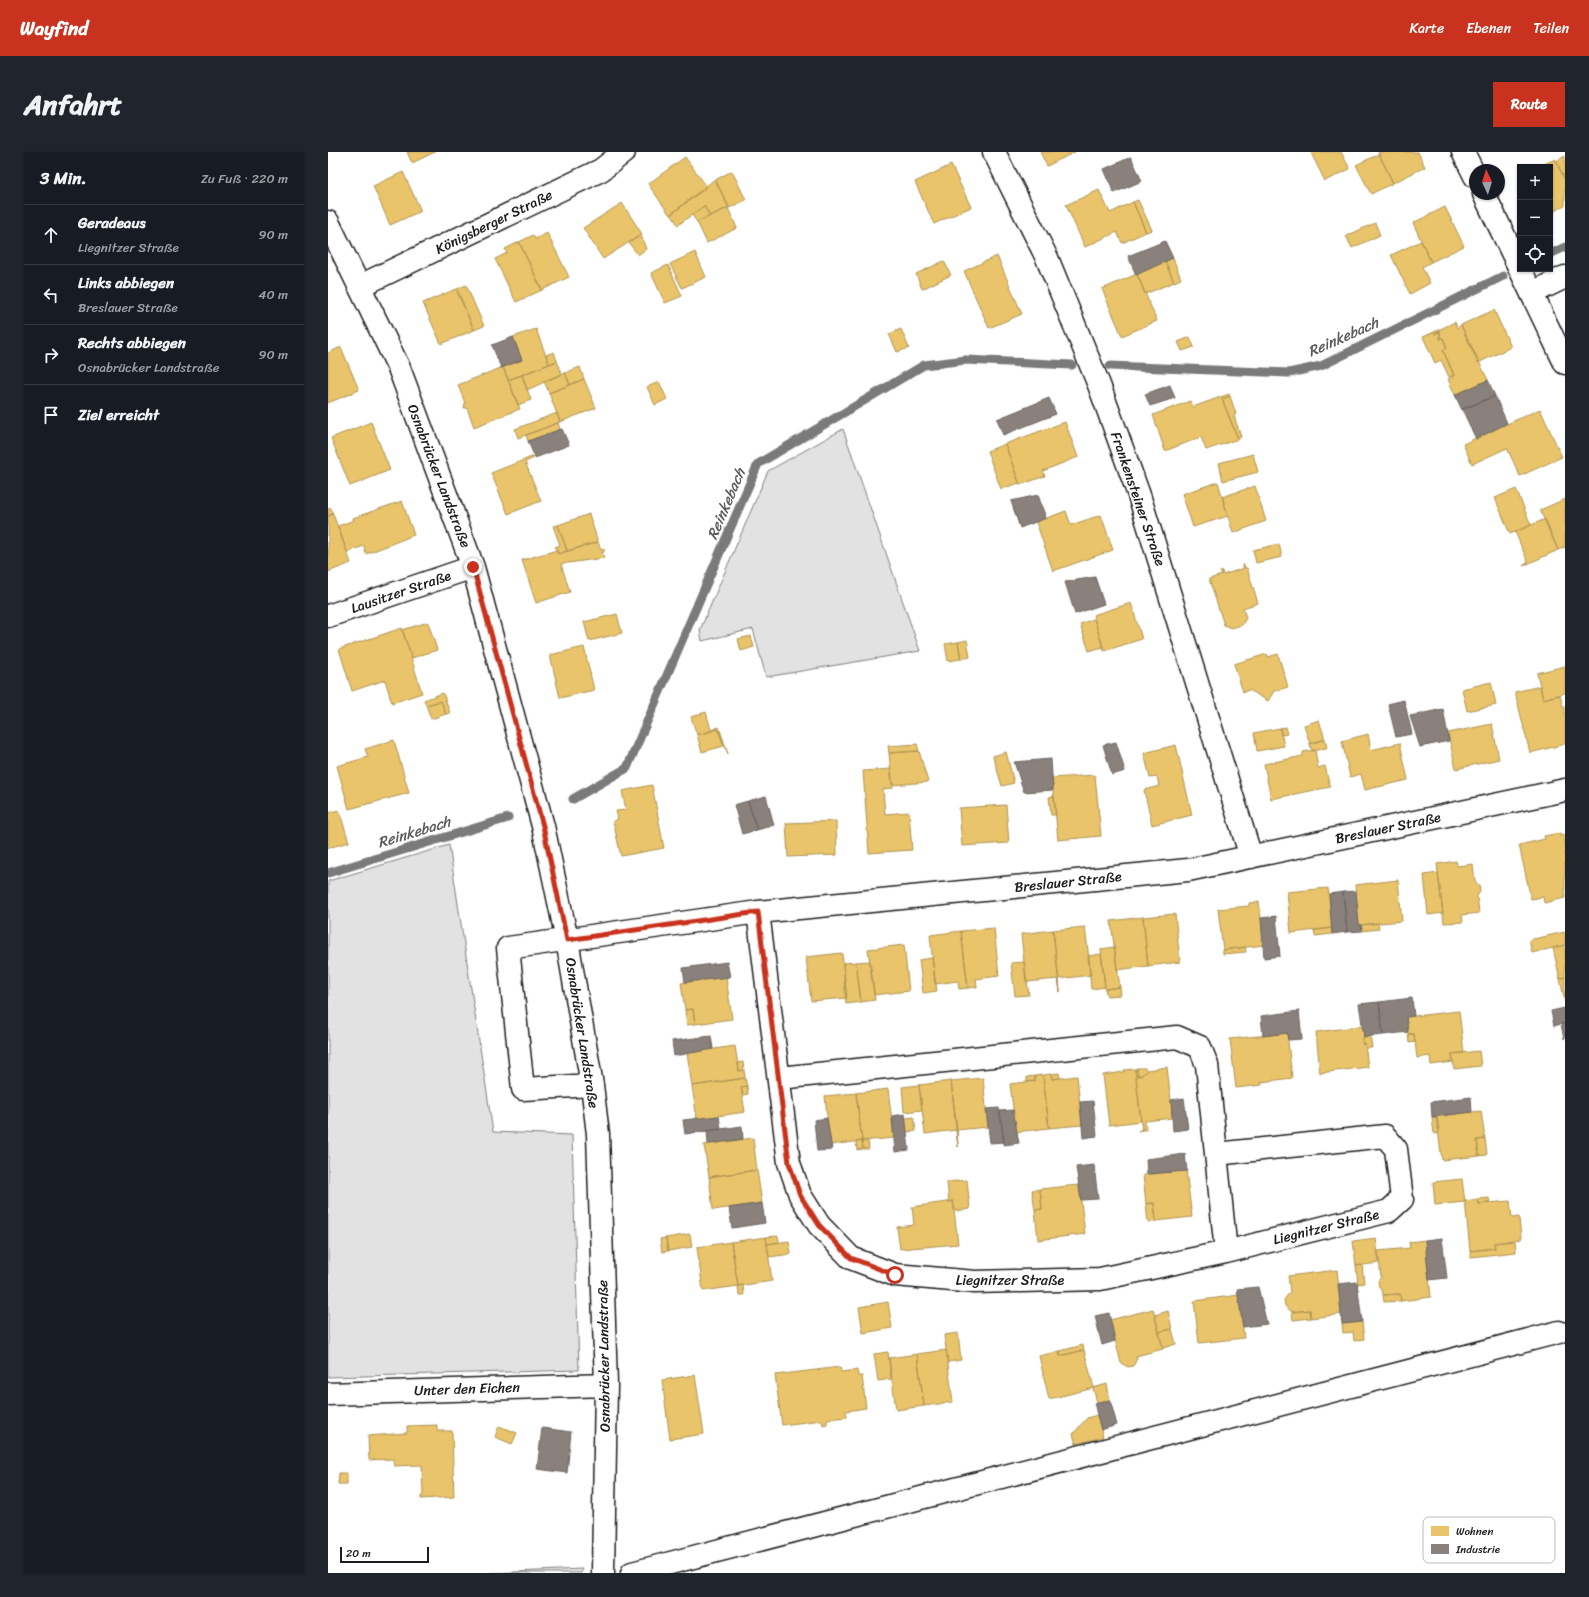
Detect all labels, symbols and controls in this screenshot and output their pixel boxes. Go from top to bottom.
text: Wayfind [20,12,88,45]
text: Karte [1410,16,1444,41]
text: Ebenen [1466,16,1511,41]
text: Teilen [1533,16,1569,41]
text: Anfahrt [24,80,122,129]
button: Route [1493,82,1565,127]
text: 3 Min. [40,163,87,193]
north arrow [1469,164,1505,200]
map controls [1517,164,1553,272]
button: + [1517,164,1553,200]
text: Zu Fuß · 220 m [201,167,288,190]
street label: Königsberger Straße [431,183,557,261]
button: − [1517,200,1553,236]
text: Geradeaus [78,210,146,236]
text: 90 m [258,223,288,246]
icon: ahead [40,224,62,246]
text: Liegnitzer Straße [78,236,179,259]
button: locate [1517,236,1553,272]
text: Links abbiegen [78,270,174,296]
text: 40 m [258,283,288,306]
icon: left [40,284,62,306]
text: Breslauer Straße [78,296,178,319]
water label: Reinkebach [1303,309,1385,364]
text: Rechts abbiegen [78,330,186,356]
text: 90 m [258,343,288,366]
icon: right [40,344,62,366]
text: Osnabrücker Landstraße [78,356,220,379]
street label: Osnabrücker Landstraße [400,400,478,552]
text: Ziel erreicht [78,402,159,428]
icon: arrive [40,404,62,426]
street label: Frankensteiner Straße [1103,428,1173,570]
water label: Reinkebach [699,462,753,544]
route end [464,558,482,576]
street label: Lausitzer Straße [347,563,455,621]
street label: Breslauer Straße [1333,805,1443,851]
water label: Reinkebach [374,808,456,855]
street label: Breslauer Straße [1013,864,1123,900]
street label: Osnabrücker Landstraße [558,956,606,1110]
street label: Liegnitzer Straße [1270,1202,1382,1252]
route start [886,1266,904,1284]
street label: Liegnitzer Straße [956,1268,1064,1293]
street label: Osnabrücker Landstraße [590,1280,618,1432]
street label: Unter den Eichen [414,1375,521,1403]
legend [1423,1517,1555,1563]
text: Wohnen [1456,1522,1493,1541]
text: Industrie [1455,1540,1501,1559]
text: 20 m [346,1544,371,1563]
scale bar [340,1545,429,1564]

